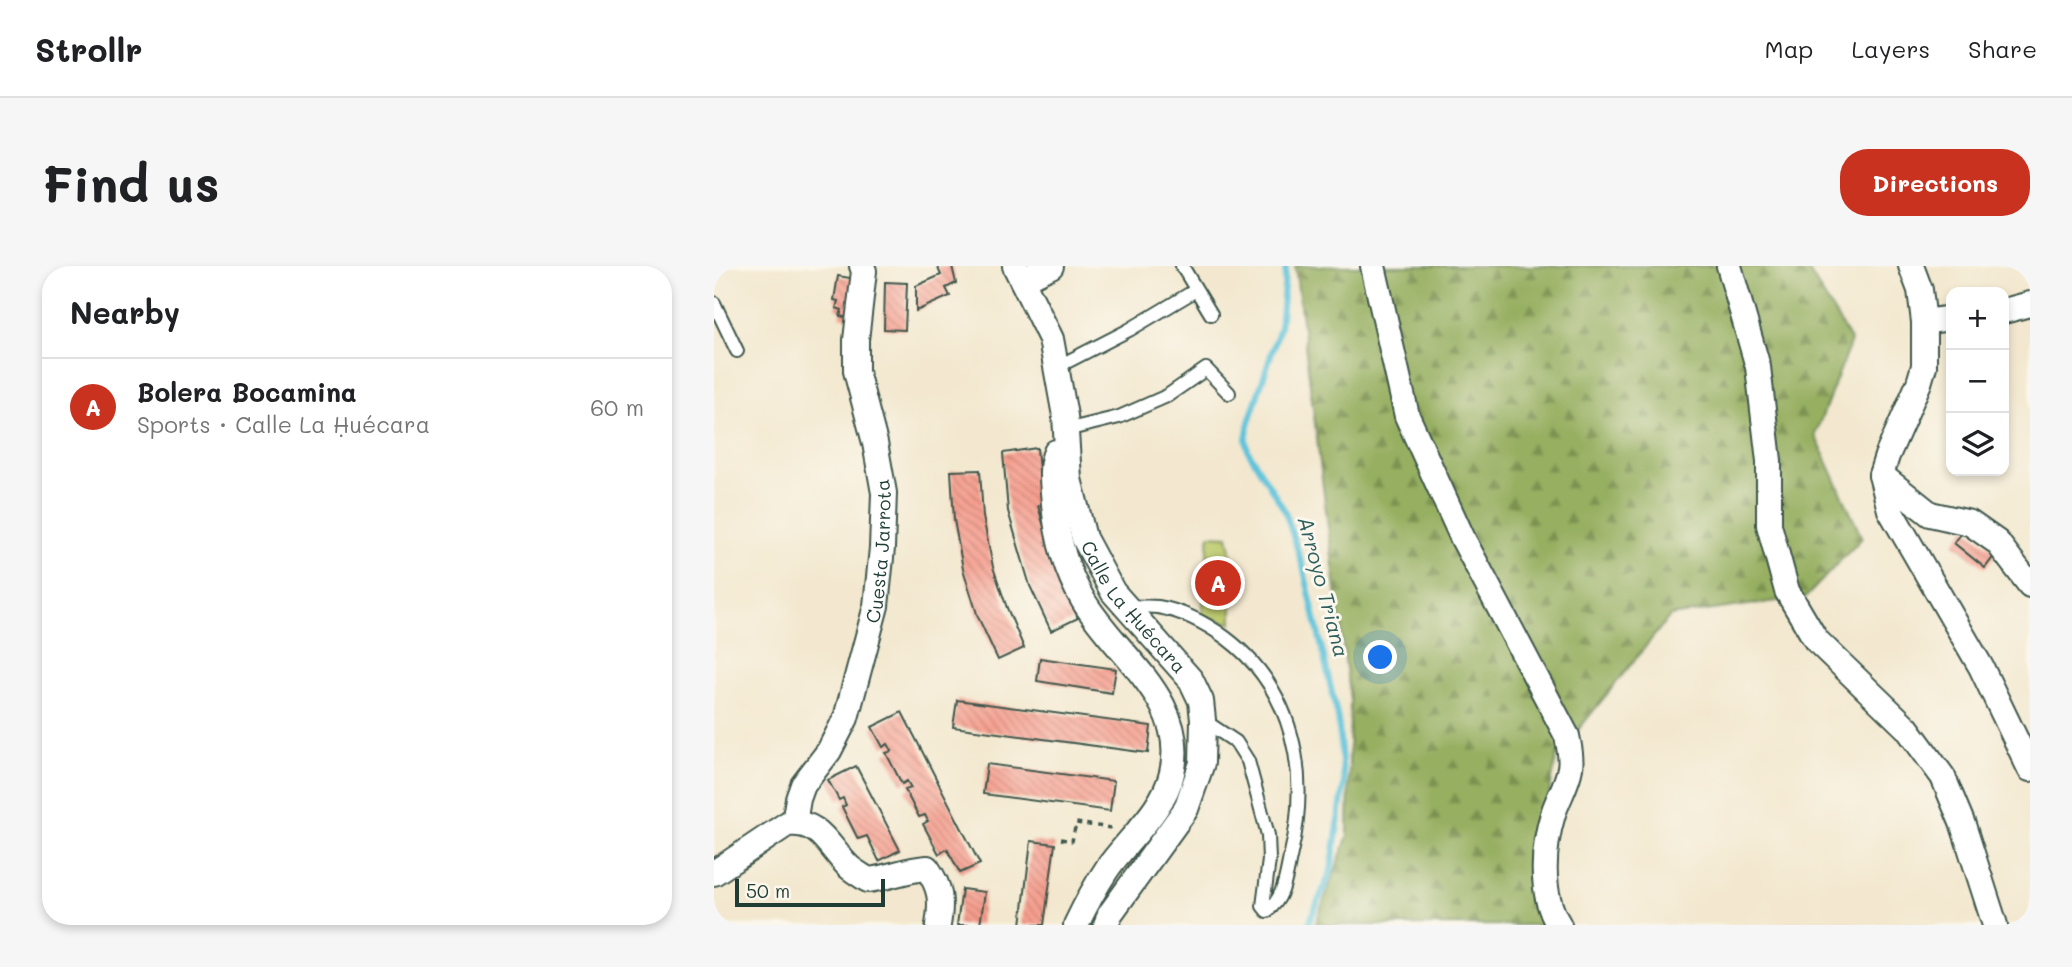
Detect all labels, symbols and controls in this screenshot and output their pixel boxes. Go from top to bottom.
text: Strollr [35,27,143,70]
text: Map [1765,33,1813,64]
text: Layers [1851,33,1930,64]
text: Share [1968,33,2037,64]
button: Directions [1840,149,2030,216]
text: Find us [42,151,220,214]
map controls [1946,287,2009,476]
button: + [1946,287,2009,350]
text: Nearby [70,292,180,332]
button: − [1946,350,2009,413]
text: Bolera Bocamina [137,375,357,409]
text: A [85,392,101,422]
text: 60 m [590,392,644,422]
text: Sports · Calle La Ḥuécara [137,409,430,439]
button: layers [1946,413,2009,476]
street label: Cuesta Jarrota [859,477,896,626]
water label: Arroyo Triana [1293,513,1356,660]
street label: Calle La Ḥuécara [1076,536,1192,678]
pin: A [1195,557,1241,609]
your location [1363,640,1397,674]
scale bar [735,876,886,908]
text: 50 m [746,878,790,903]

